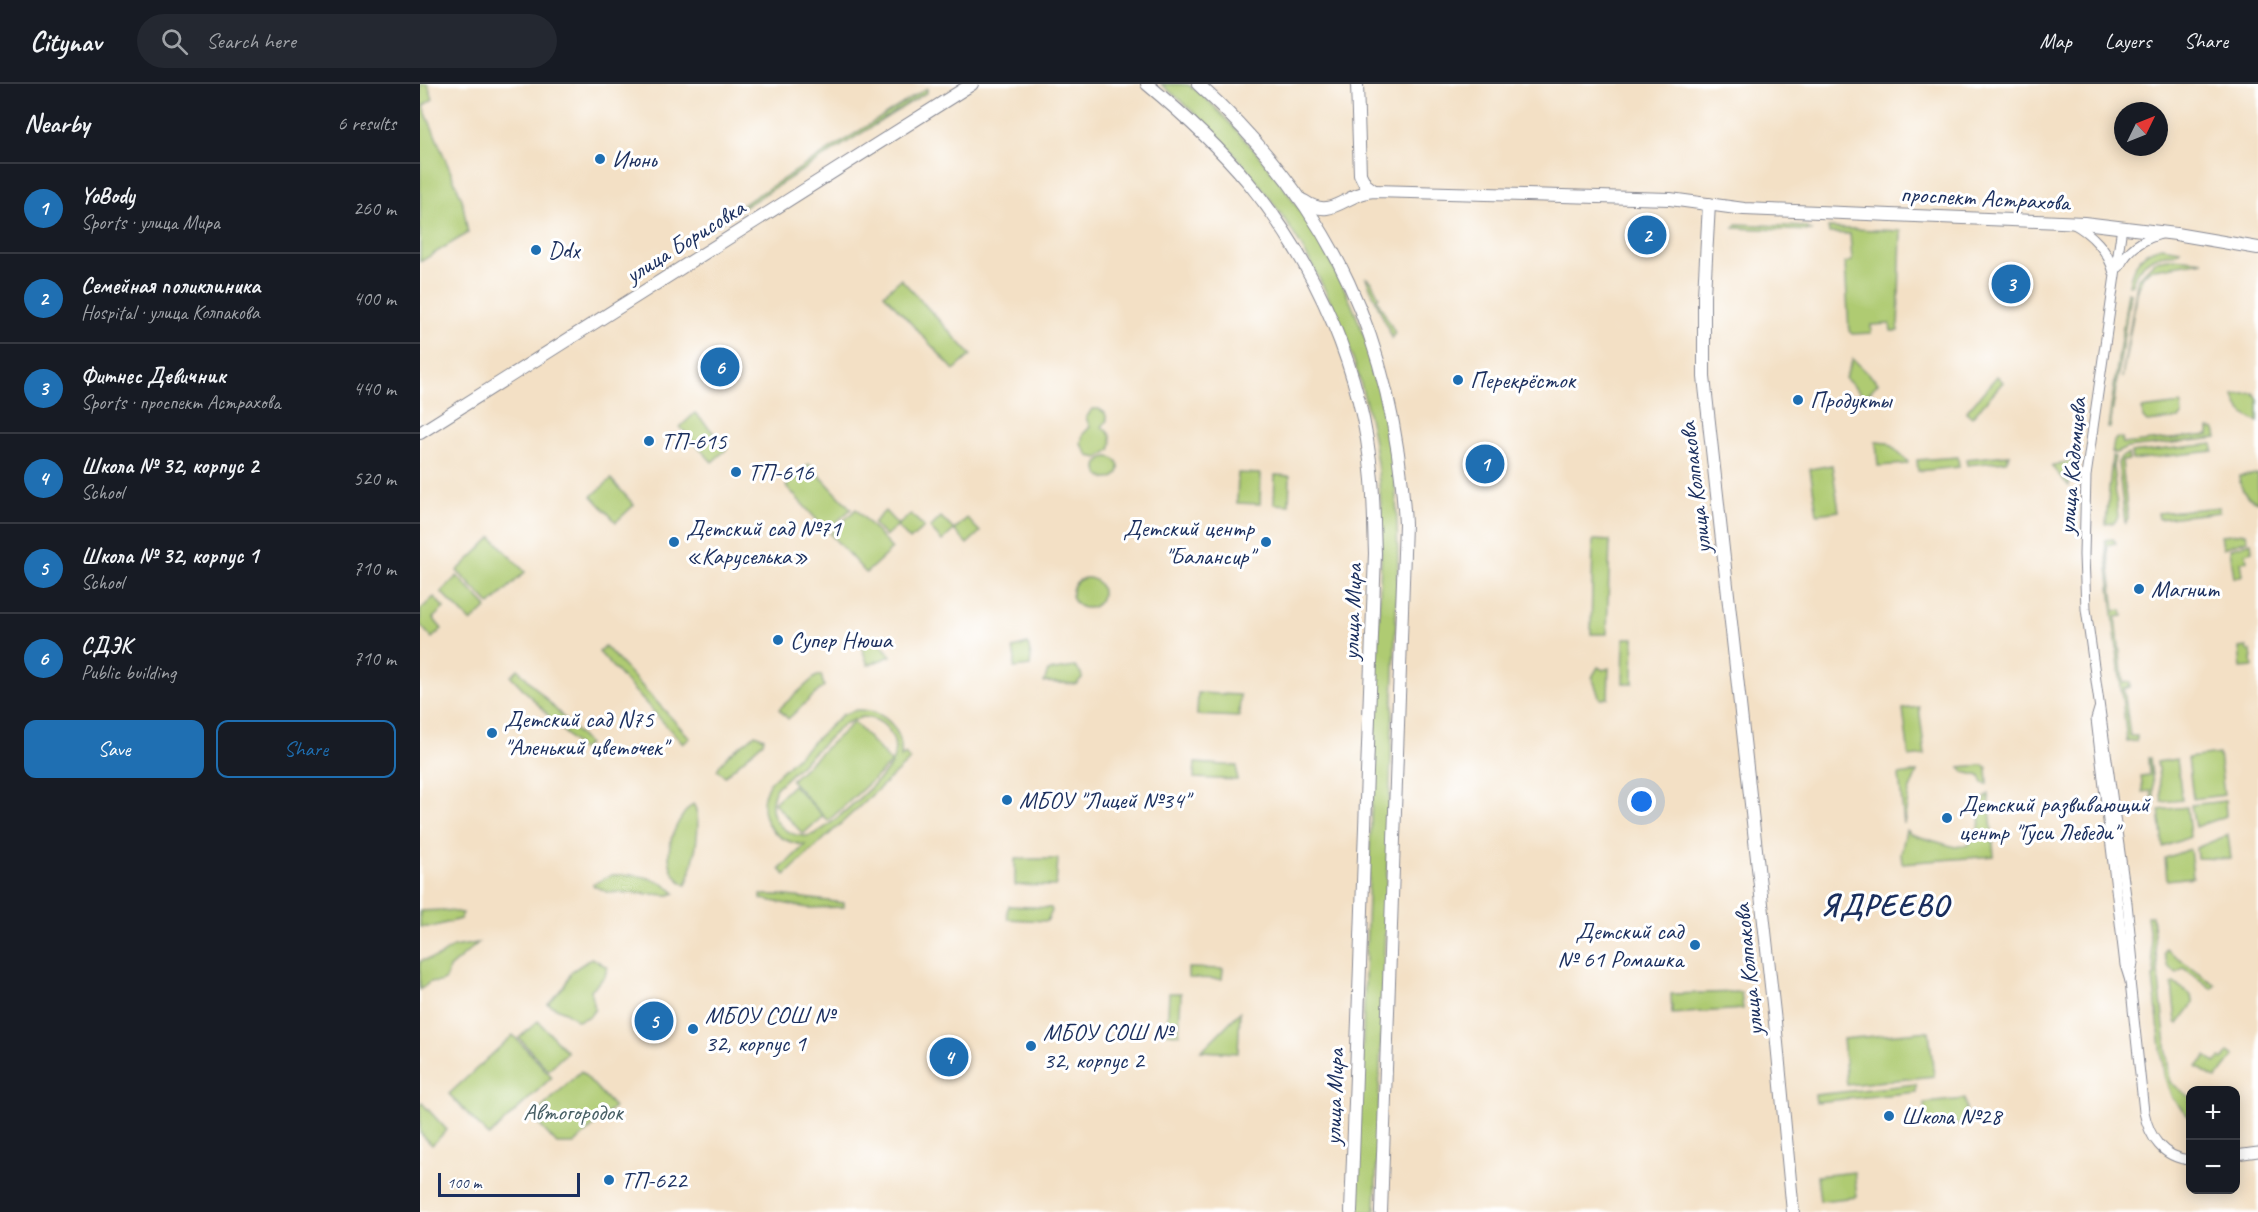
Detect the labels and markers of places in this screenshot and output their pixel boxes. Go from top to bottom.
place label: Июнь [612,144,658,174]
marker: Июнь [593,152,607,166]
pin: 2 [1628,212,1666,258]
place label: Ddx [548,235,581,265]
marker: Ddx [529,243,543,257]
pin: 3 [1992,262,2030,306]
pin: 6 [700,344,740,390]
place label: Перекрёсток [1470,365,1577,395]
marker: Перекрёсток [1451,373,1465,387]
place label: Продукты [1810,385,1894,415]
marker: Продукты [1791,393,1805,407]
place label: ТП-615 [661,426,728,456]
marker: ТП-615 [642,434,656,448]
pin: 1 [1466,442,1504,487]
place label: ТП-616 [748,457,815,487]
marker: ТП-616 [729,465,743,479]
place label: Детский сад №71 «Каруселька» [686,513,842,571]
place label: Детский центр "Балансир" [1123,513,1259,571]
marker: Детский сад №71 «Каруселька» [667,535,681,549]
marker: Детский центр "Балансир" [1259,535,1273,549]
place label: Магнит [2151,574,2220,604]
marker: Магнит [2132,582,2146,596]
place label: Супер Нюша [790,625,893,655]
marker: Супер Нюша [771,633,785,647]
place label: Детский сад N75 "Аленький цветочек" [504,704,672,762]
marker: Детский сад N75 "Аленький цветочек" [485,726,499,740]
place label: МБОУ "Лицей №34" [1019,785,1195,815]
place label: Детский развивающий центр "Гуси Лебеди" [1959,789,2152,847]
marker: МБОУ "Лицей №34" [1000,793,1014,807]
marker: Детский развивающий центр "Гуси Лебеди" [1940,811,1954,825]
place label: Детский сад № 61 Ромашка [1557,916,1685,974]
marker: Детский сад № 61 Ромашка [1688,938,1702,952]
pin: 5 [634,998,674,1044]
place label: МБОУ СОШ № 32, корпус 1 [705,1000,837,1058]
place label: МБОУ СОШ № 32, корпус 2 [1043,1017,1175,1075]
marker: МБОУ СОШ № 32, корпус 1 [686,1022,700,1036]
pin: 4 [930,1034,968,1080]
marker: МБОУ СОШ № 32, корпус 2 [1024,1039,1038,1053]
place label: Школа №28 [1901,1101,2003,1131]
marker: Школа №28 [1882,1109,1896,1123]
place label: ТП-622 [621,1165,689,1195]
marker: ТП-622 [602,1173,616,1187]

